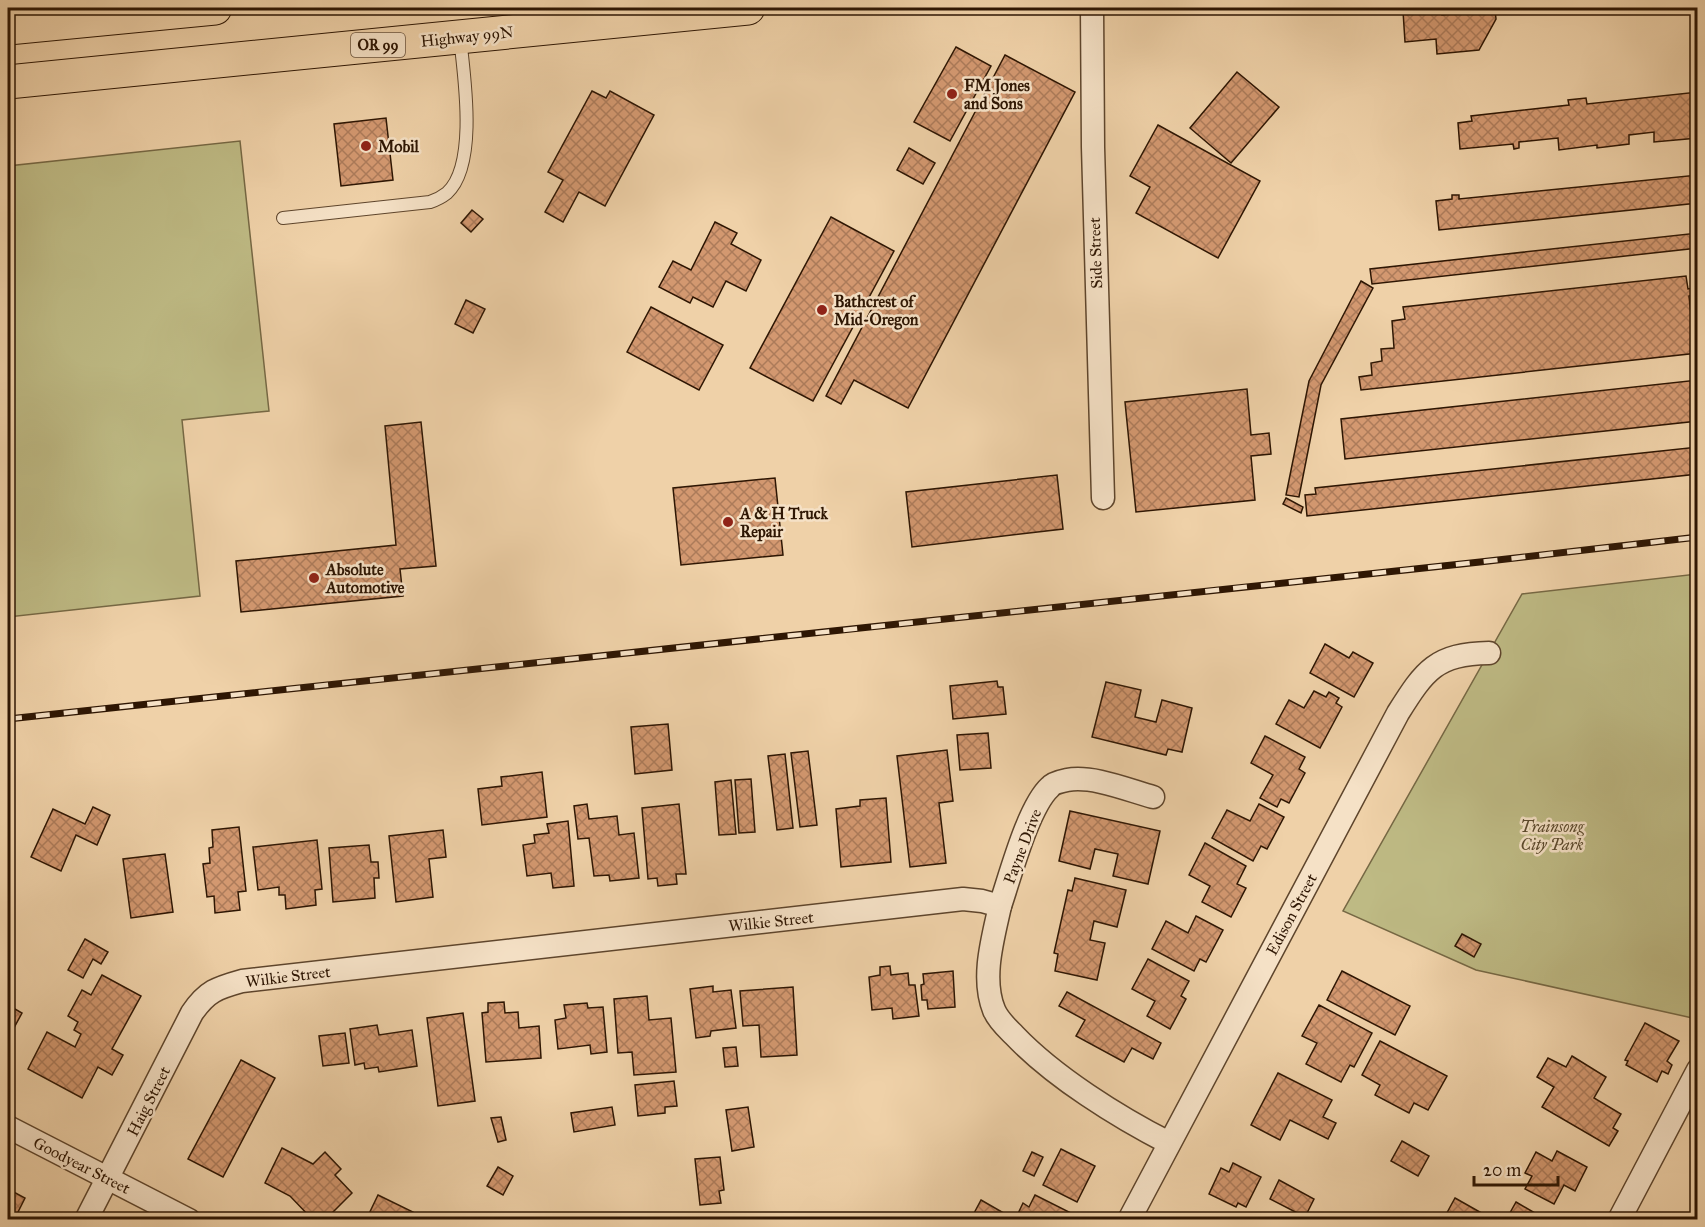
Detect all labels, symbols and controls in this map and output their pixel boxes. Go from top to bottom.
street label: Highway 99N [420,22,515,52]
road number: OR 99 [351,33,405,57]
place label: FM Jones and Sons [964,76,1030,113]
marker: FM Jones and Sons [945,87,959,101]
place label: Mobil [378,137,420,156]
marker: Mobil [359,139,373,153]
street label: Side Street [1085,217,1106,289]
place label: Bathcrest of Mid-Oregon [834,292,919,330]
marker: Bathcrest of Mid-Oregon [815,303,829,317]
place label: A & H Truck Repair [739,504,828,542]
marker: A & H Truck Repair [721,515,735,529]
place label: Absolute Automotive [325,560,405,597]
marker: Absolute Automotive [307,571,321,585]
street label: Payne Drive [999,806,1046,886]
park label: Trainsong City Park [1520,817,1585,854]
street label: Edison Street [1262,870,1321,958]
street label: Wilkie Street [728,908,815,935]
street label: Wilkie Street [244,962,332,991]
street label: Haig Street [123,1063,175,1140]
street label: Goodyear Street [30,1133,134,1198]
scale bar [1474,1149,1558,1187]
text: 20 m [1483,1159,1521,1181]

